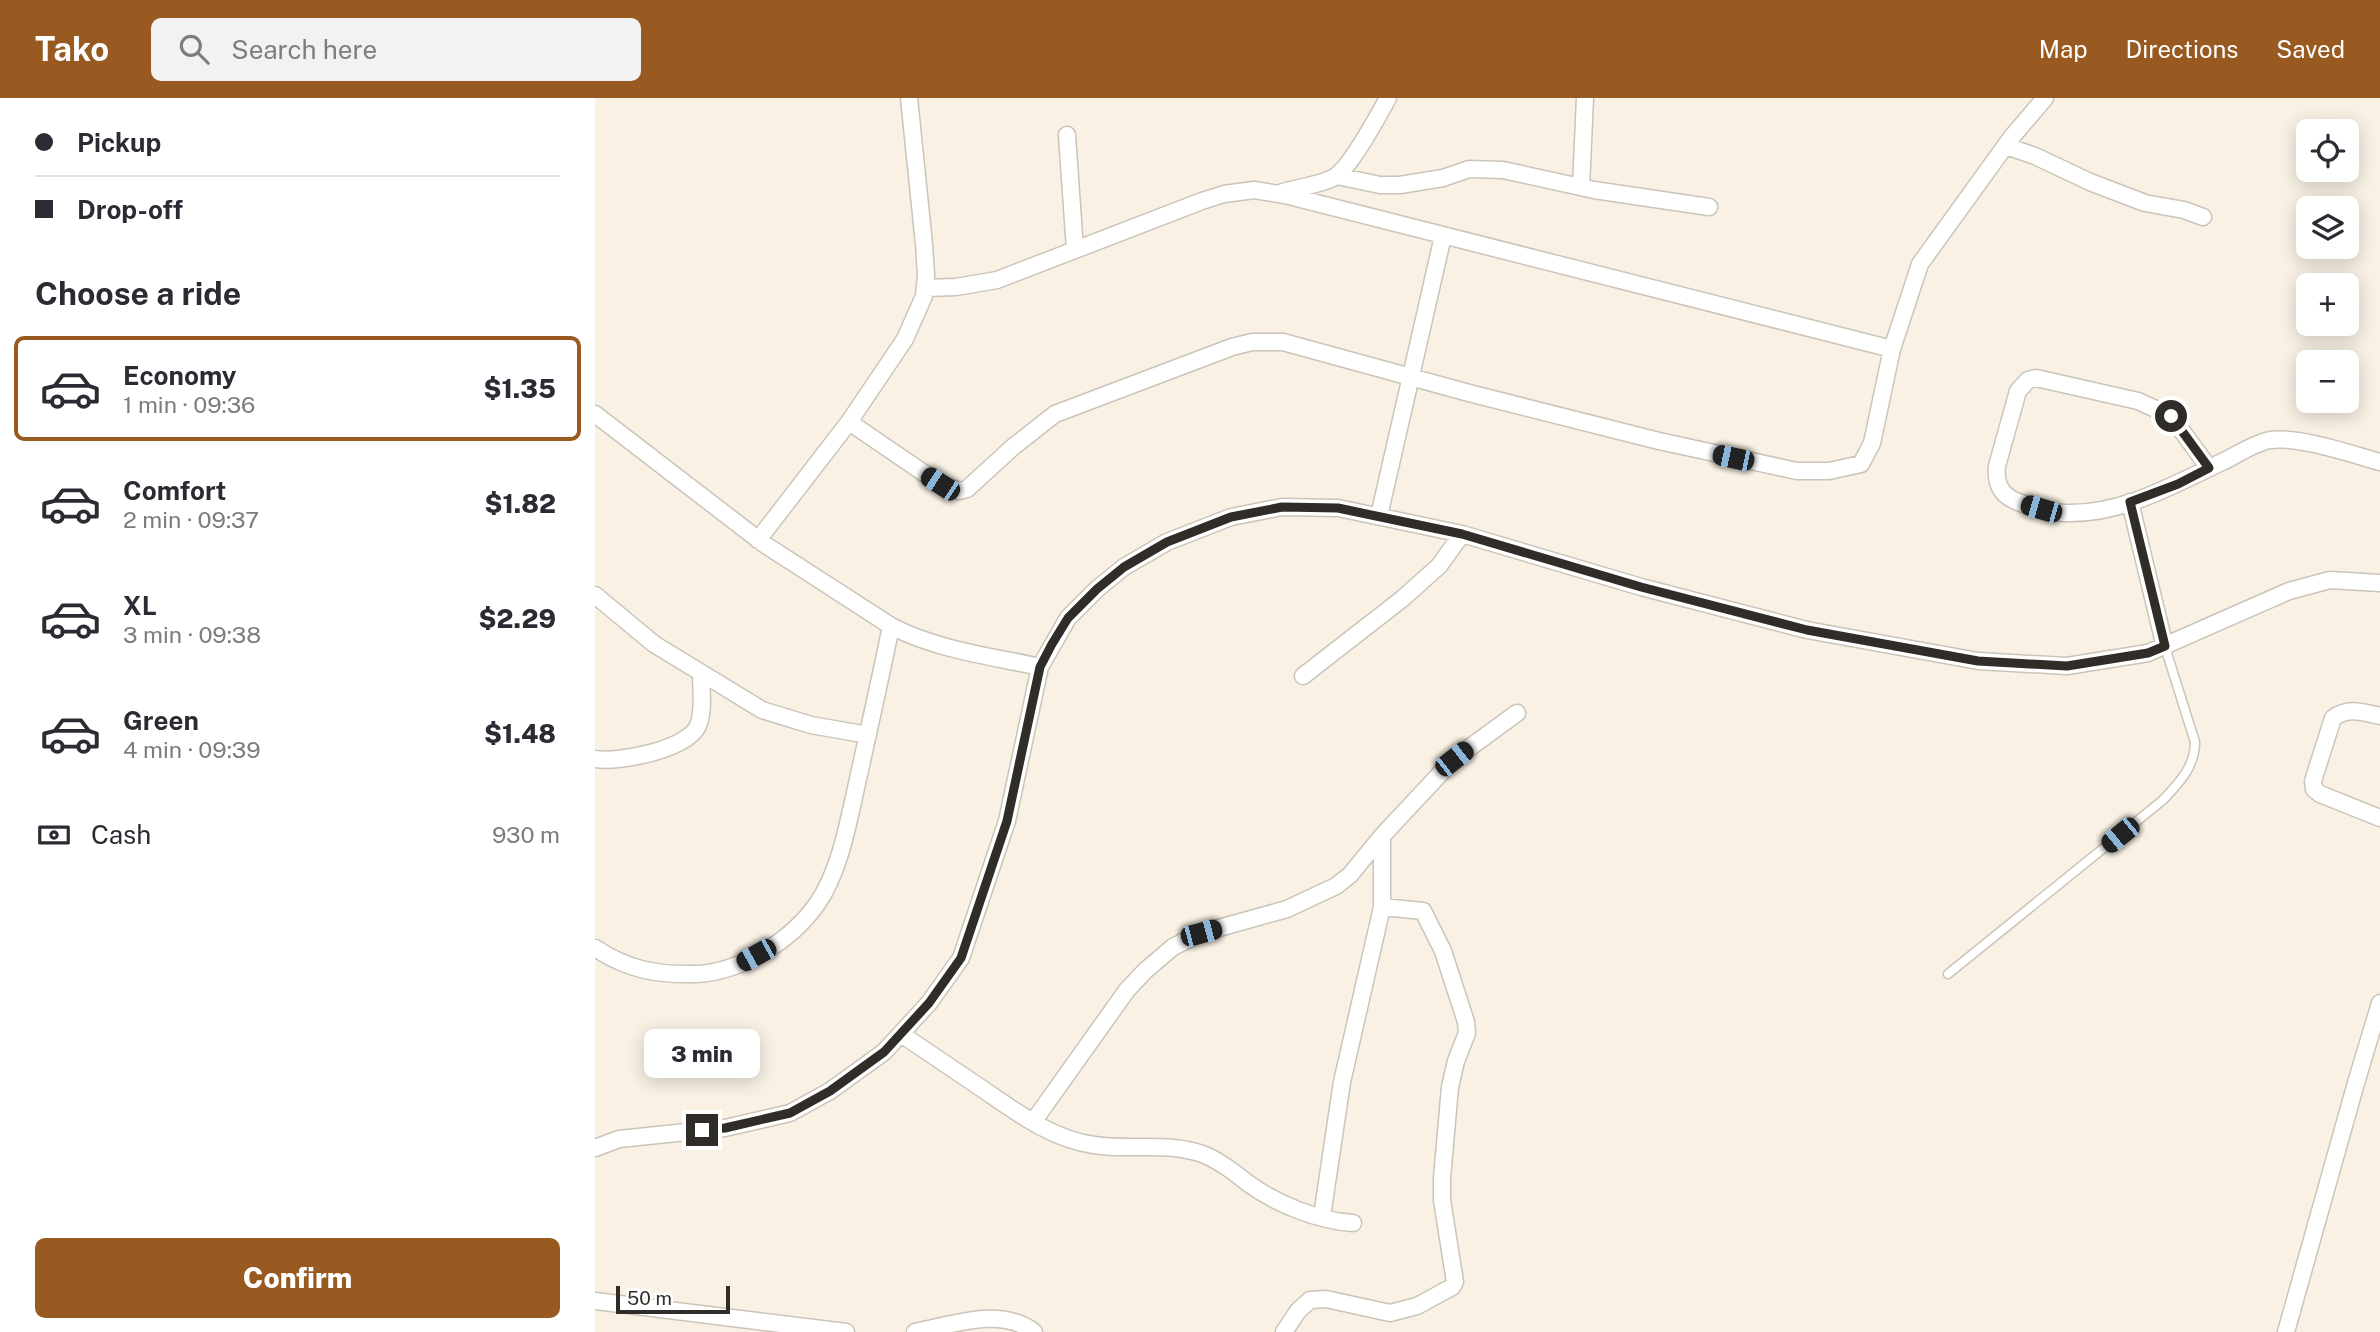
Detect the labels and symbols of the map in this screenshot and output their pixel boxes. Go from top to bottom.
route start [2155,400,2187,432]
car [1711,443,1756,473]
car [917,464,964,504]
car [2018,493,2065,525]
car [1431,738,1478,780]
car [2098,814,2143,856]
car [1178,917,1225,949]
car [733,936,780,974]
callout: 3 min [644,1028,760,1077]
route end [686,1114,718,1146]
scale bar [616,1283,730,1315]

